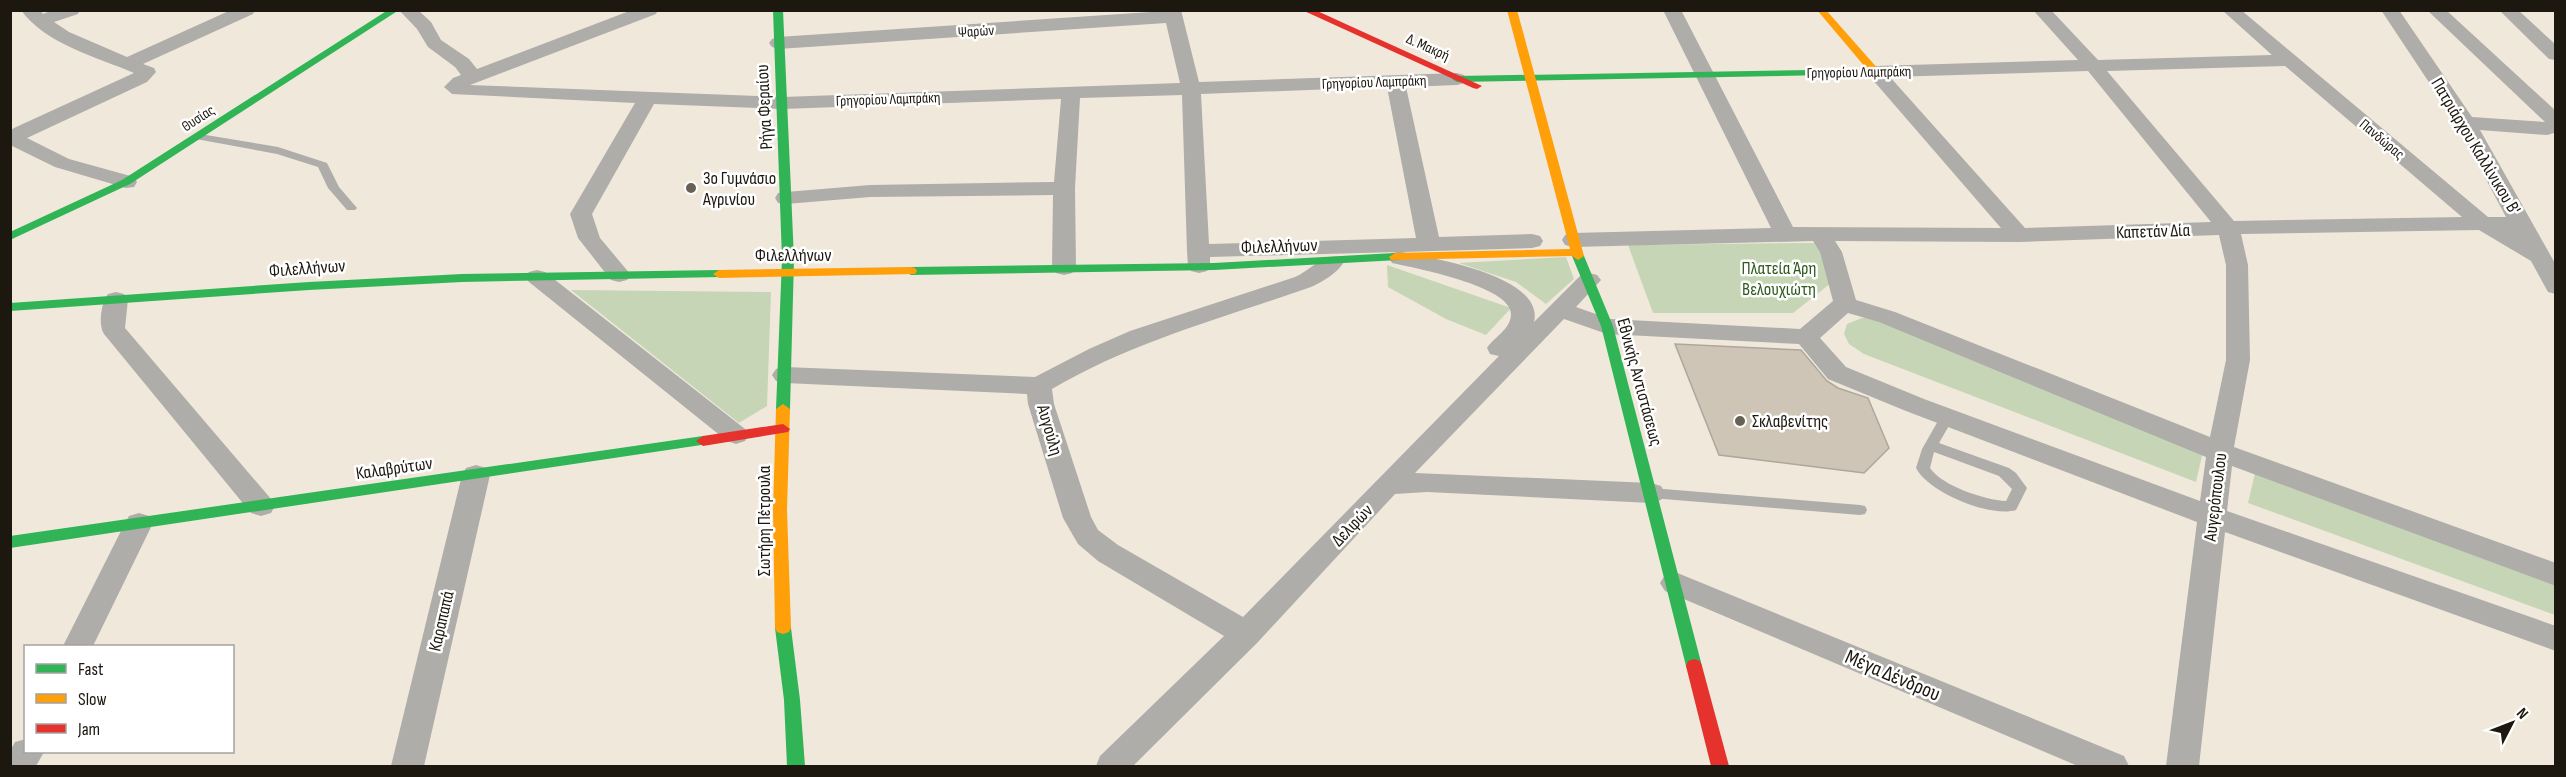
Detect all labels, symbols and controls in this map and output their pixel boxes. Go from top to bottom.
street label: Ψαρών [957,21,995,42]
street label: Δ. Μακρή [1403,30,1452,65]
street label: Γρηγορίου Λαμπράκη [1807,62,1912,83]
street label: Ρήγα Φεραίου [752,64,777,150]
street label: Γρηγορίου Λαμπράκη [1321,71,1427,94]
street label: Πατριάρχου Καλλίνικου B' [2426,74,2525,219]
street label: Γρηγορίου Λαμπράκη [835,88,941,111]
street label: Θυσίας [178,101,219,136]
street label: Πανδώρας [2355,115,2408,164]
place label: 3ο Γυμνάσιο Αγρινίου [702,168,776,210]
marker: 3ο Γυμνάσιο Αγρινίου [684,181,698,195]
street label: Καπετάν Δία [2116,220,2191,243]
street label: Φιλελλήνων [1240,235,1318,258]
street label: Φιλελλήνων [755,245,831,266]
street label: Φιλελλήνων [268,255,346,282]
park label: Πλατεία Άρη Βελουχιώτη [1742,258,1816,300]
street label: Εθνικής Αντιστάσεως [1612,316,1667,448]
street label: Αυγούλη [1032,401,1067,458]
place label: Σκλαβενίτης [1752,411,1828,432]
marker: Σκλαβενίτης [1733,414,1747,428]
street label: Αυγερόπουλου [2200,452,2231,543]
street label: Καλαβρύτων [354,453,434,484]
street label: Σωτήρη Πέτρουλα [754,465,775,576]
street label: Δελφών [1327,500,1377,551]
street label: Καραπαπά [424,589,459,653]
street label: Μέγα Δένδρου [1841,644,1944,707]
legend [24,645,234,753]
text: Fast [78,659,104,680]
text: Slow [78,689,107,710]
north arrow [2482,693,2542,753]
text: N [2512,704,2532,723]
text: Jam [77,719,100,740]

